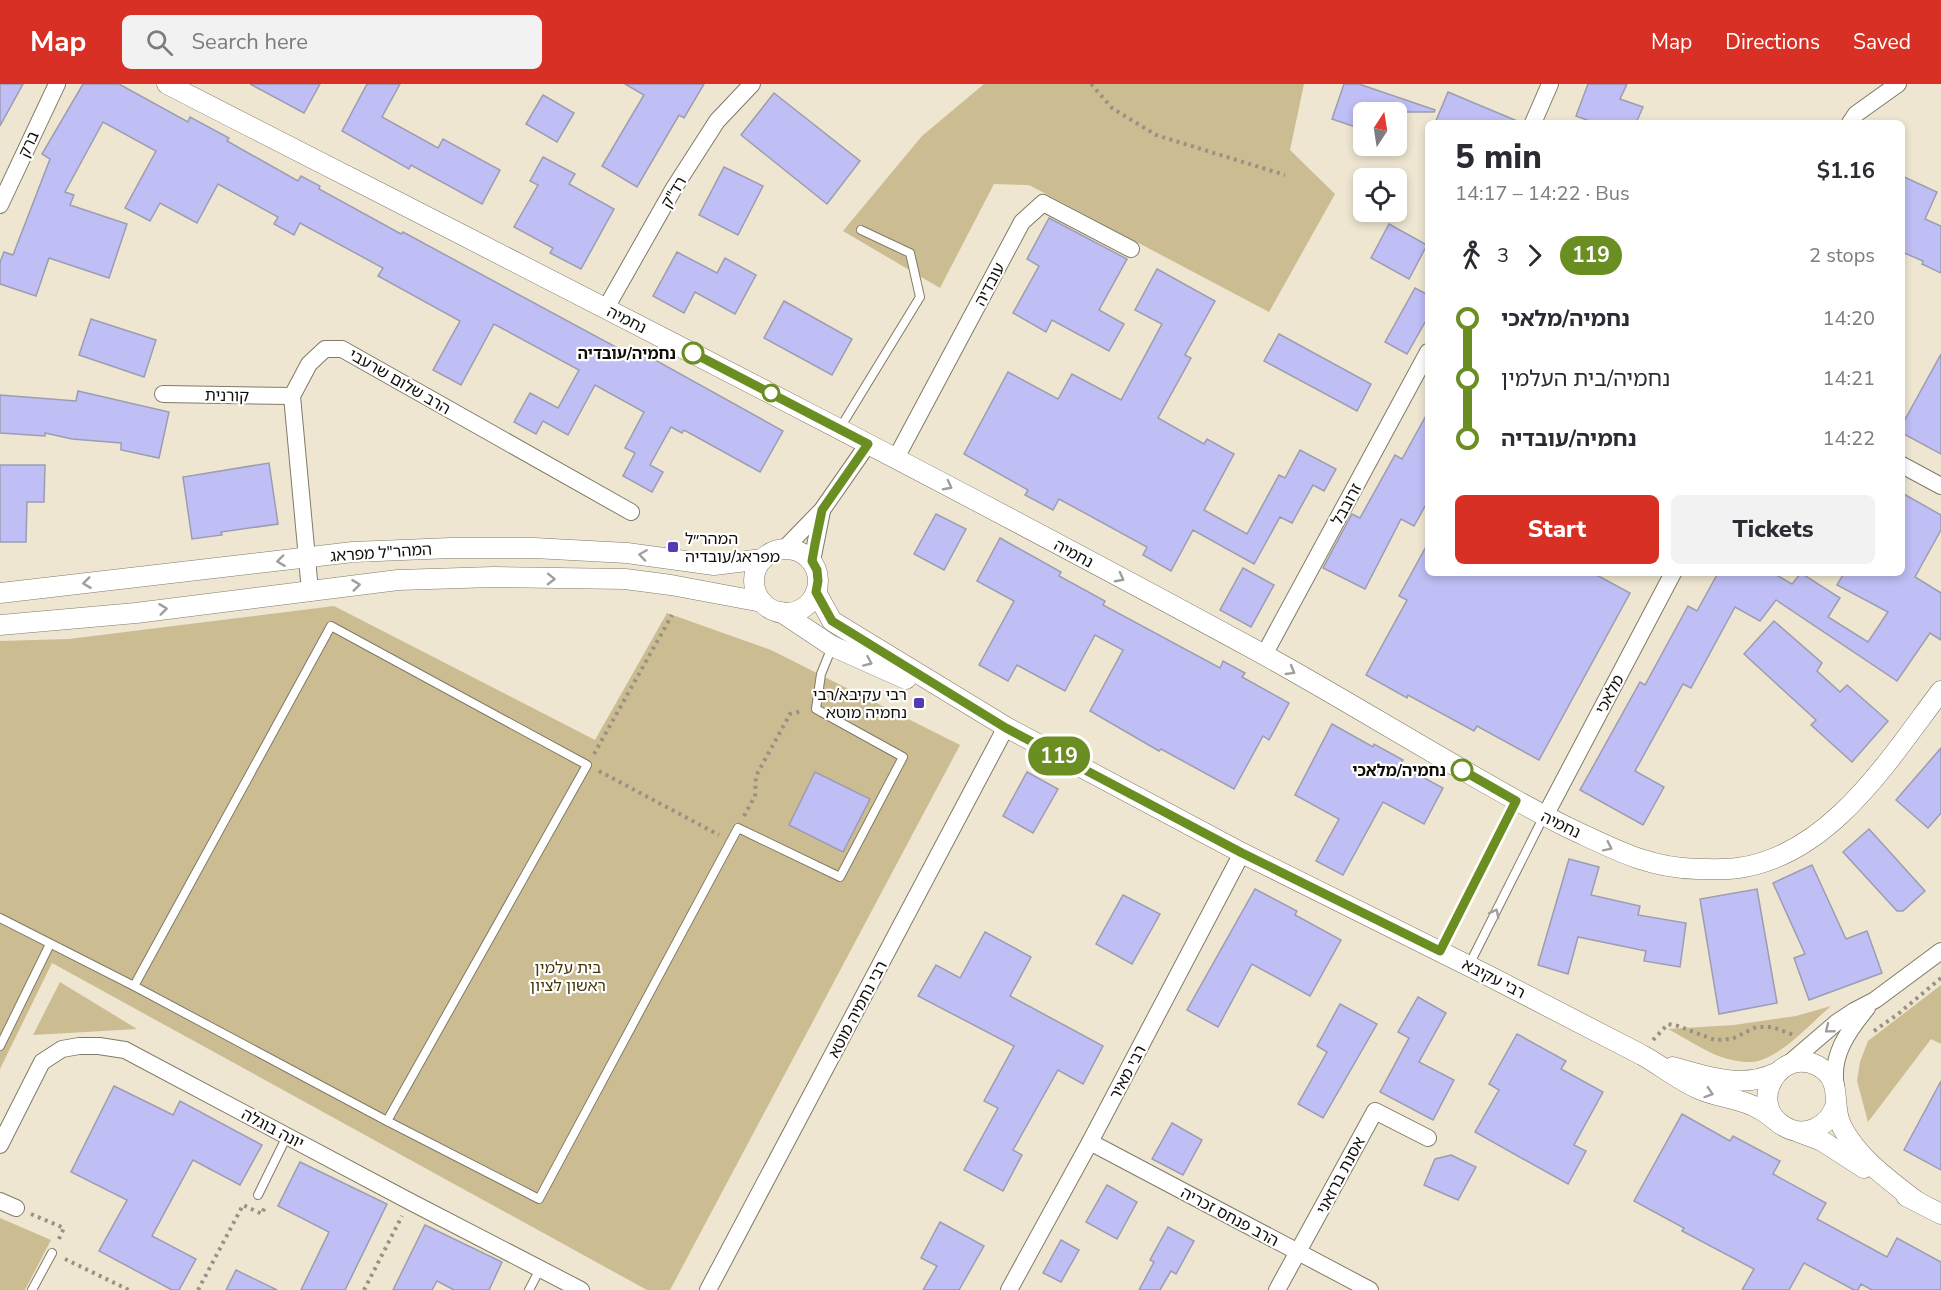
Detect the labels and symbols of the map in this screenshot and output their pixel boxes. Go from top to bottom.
north arrow [1353,102,1407,156]
street label: ברק [13,127,45,161]
street label: רד"ק [656,173,692,212]
street label: עובדיה [969,259,1010,310]
street label: נחמיה [603,301,650,339]
marker: נחמיה/עובדיה [682,342,704,364]
place label: נחמיה/עובדיה [577,343,676,365]
street label: הרב שלום שרעבי [345,344,454,420]
unlabelled marker [762,384,780,402]
street label: קורנית [205,385,249,407]
one-way arrow [941,479,952,490]
street label: זרובבל [1326,479,1367,530]
place label: המהר״ל מפראג/עובדיה [685,528,780,568]
street label: נחמיה [1050,534,1097,573]
street label: המהר"ל מפראג [329,538,433,568]
marker: המהר״ל מפראג/עובדיה [666,540,680,554]
one-way arrow [638,549,648,561]
one-way arrow [276,554,285,566]
one-way arrow [1113,571,1124,582]
one-way arrow [546,572,555,585]
one-way arrow [83,576,92,589]
one-way arrow [352,580,361,592]
one-way arrow [158,604,167,616]
one-way arrow [862,655,873,667]
one-way arrow [1285,663,1295,675]
street label: מלאכי [1590,671,1629,718]
place label: רבי עקיבא/רבי נחמיה מוטא [813,684,907,724]
marker: רבי עקיבא/רבי נחמיה מוטא [912,696,926,710]
line badge: 119 [1024,736,1094,776]
marker: נחמיה/מלאכי [1451,759,1473,781]
place label: נחמיה/מלאכי [1352,760,1446,782]
street label: נחמיה [1537,806,1584,844]
one-way arrow [1602,839,1613,851]
one-way arrow [1488,909,1499,920]
street label: רבי עקיבא [1458,954,1529,1004]
park label: בית עלמין ראשון לציון [530,957,606,997]
street label: רבי נחמיה מוטא [823,957,893,1062]
one-way arrow [1825,1022,1836,1033]
street label: רבי מאיר [1104,1041,1151,1104]
one-way arrow [1703,1085,1714,1098]
street label: יונה בוגלה [237,1103,308,1155]
street label: אסנת ברזאני [1311,1133,1370,1218]
street label: הרב פנחס זכריה [1177,1182,1282,1252]

